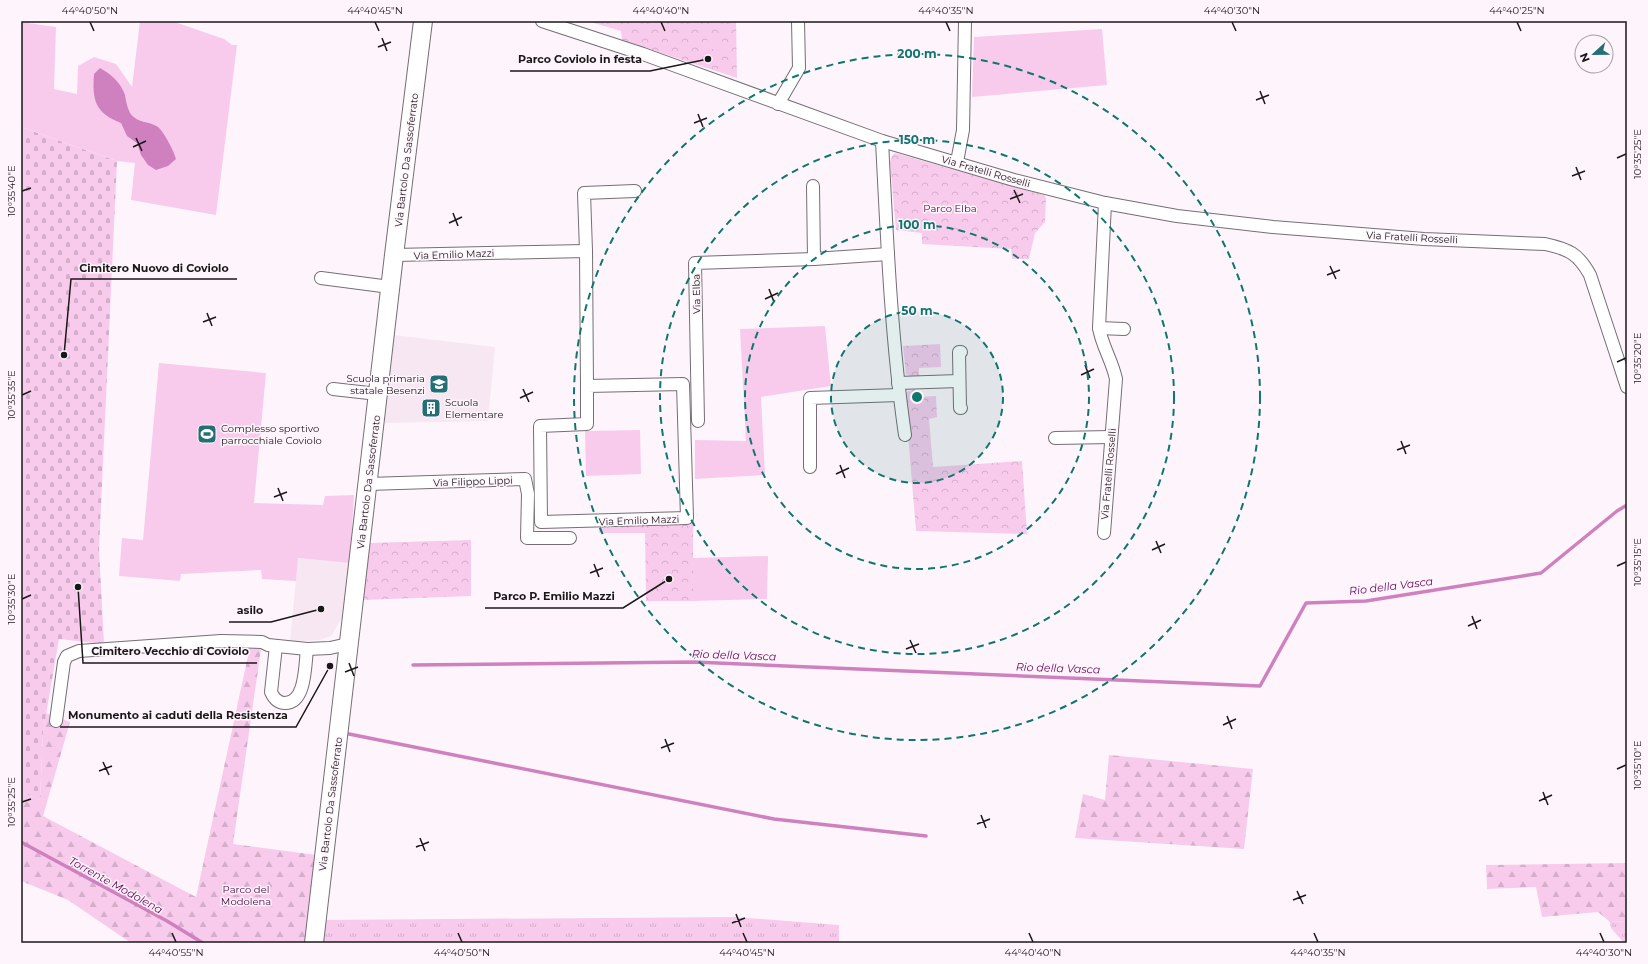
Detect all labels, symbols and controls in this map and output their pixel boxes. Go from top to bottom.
text: 44°40'50"N [62,4,118,17]
text: 44°40'45"N [347,4,403,17]
text: 44°40'40"N [633,4,689,17]
text: 44°40'35"N [918,4,974,17]
text: 44°40'30"N [1204,4,1260,17]
text: 44°40'25"N [1489,4,1545,17]
north arrow [1574,34,1614,74]
text: 200 m [897,46,937,61]
callout: Parco Coviolo in festa [510,48,650,71]
text: N [1577,51,1593,64]
text: Parco Coviolo in festa [518,52,642,66]
street label: Via Bartolo Da Sassoferrato [392,92,421,228]
text: 10°35'25"E [1631,129,1644,179]
text: 150 m [899,132,935,147]
street label: Via Fratelli Rosselli [940,153,1032,190]
text: 10°35'40"E [5,165,18,217]
park label: Parco Elba [923,202,977,215]
text: 100 m [899,217,935,232]
street label: Via Fratelli Rosselli [1366,229,1458,246]
street label: Via Emilio Mazzi [413,247,495,262]
callout: Cimitero Nuovo di Coviolo [71,256,237,279]
text: Cimitero Nuovo di Coviolo [79,261,229,275]
street label: Via Elba [690,274,703,314]
text: 50 m [901,303,933,318]
text: 10°35'20"E [1631,332,1644,383]
text: 10°35'35"E [5,370,18,420]
place label: Scuola primaria statale Besenzi [347,372,425,397]
school or university icon: Scuola primaria statale Besenzi [428,373,450,395]
centre of rings [910,390,924,404]
place label: Scuola Elementare [445,396,504,421]
building icon: Scuola Elementare [420,397,442,419]
street label: Via Bartolo Da Sassoferrato [354,414,383,550]
place label: Complesso sportivo parrocchiale Coviolo [221,422,322,447]
sports icon: Complesso sportivo parrocchiale Coviolo [196,423,218,445]
street label: Via Fratelli Rosselli [1098,428,1119,520]
street label: Via Filippo Lippi [433,474,513,489]
street label: Via Emilio Mazzi [598,513,680,528]
text: 10°35'15"E [1631,538,1644,586]
text: 10°35'30"E [5,573,18,624]
water label: Rio della Vasca [1348,574,1434,598]
callout: Parco P. Emilio Mazzi [485,585,623,608]
text: Parco P. Emilio Mazzi [493,589,615,603]
callout: asilo [229,599,271,622]
text: asilo [237,603,263,617]
callout: Cimitero Vecchio di Coviolo [83,640,257,663]
text: Cimitero Vecchio di Coviolo [91,644,249,658]
water label: Rio della Vasca [692,647,776,663]
water label: Rio della Vasca [1016,660,1100,676]
callout: Monumento ai caduti della Resistenza [60,704,296,727]
text: Monumento ai caduti della Resistenza [68,708,288,722]
street label: Via Bartolo Da Sassoferrato [316,736,345,872]
text: 10°35'10"E [1631,740,1644,790]
text: 10°35'25"E [5,777,18,827]
water label: Torrente Modolena [67,853,165,917]
park label: Parco del Modolena [221,883,271,908]
text: 44°40'55"N [148,946,204,959]
text: 44°40'50"N [434,946,490,959]
text: 44°40'45"N [719,946,775,959]
text: 44°40'40"N [1005,946,1061,959]
text: 44°40'35"N [1290,946,1346,959]
text: 44°40'30"N [1576,946,1632,959]

